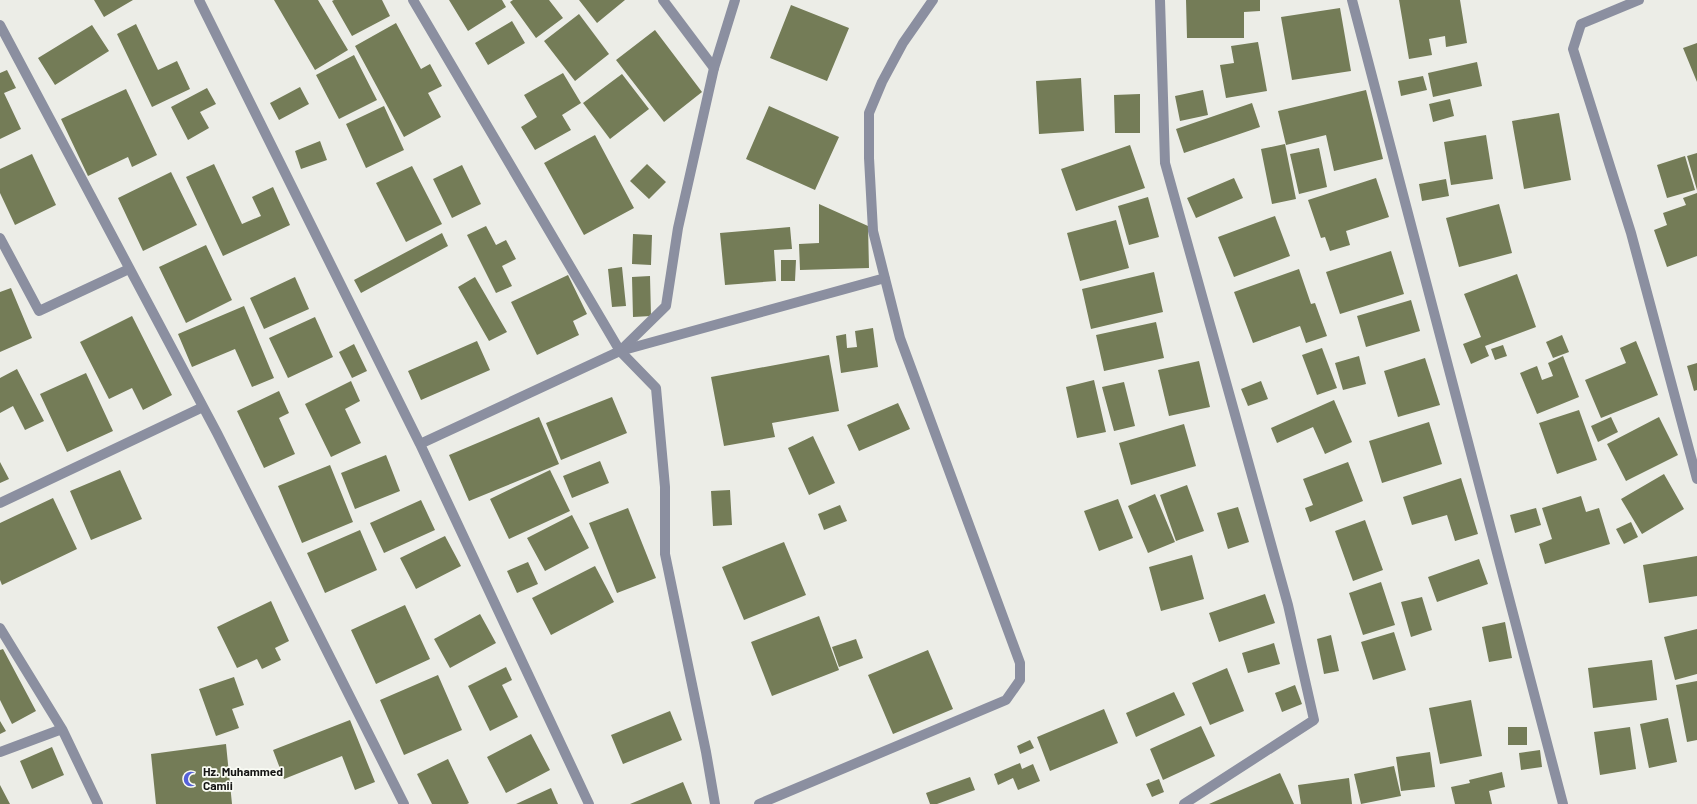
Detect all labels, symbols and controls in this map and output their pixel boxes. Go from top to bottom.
place label: Hz. Muhammed Camii [203,764,283,792]
mosque icon: Hz. Muhammed Camii [182,770,200,788]

